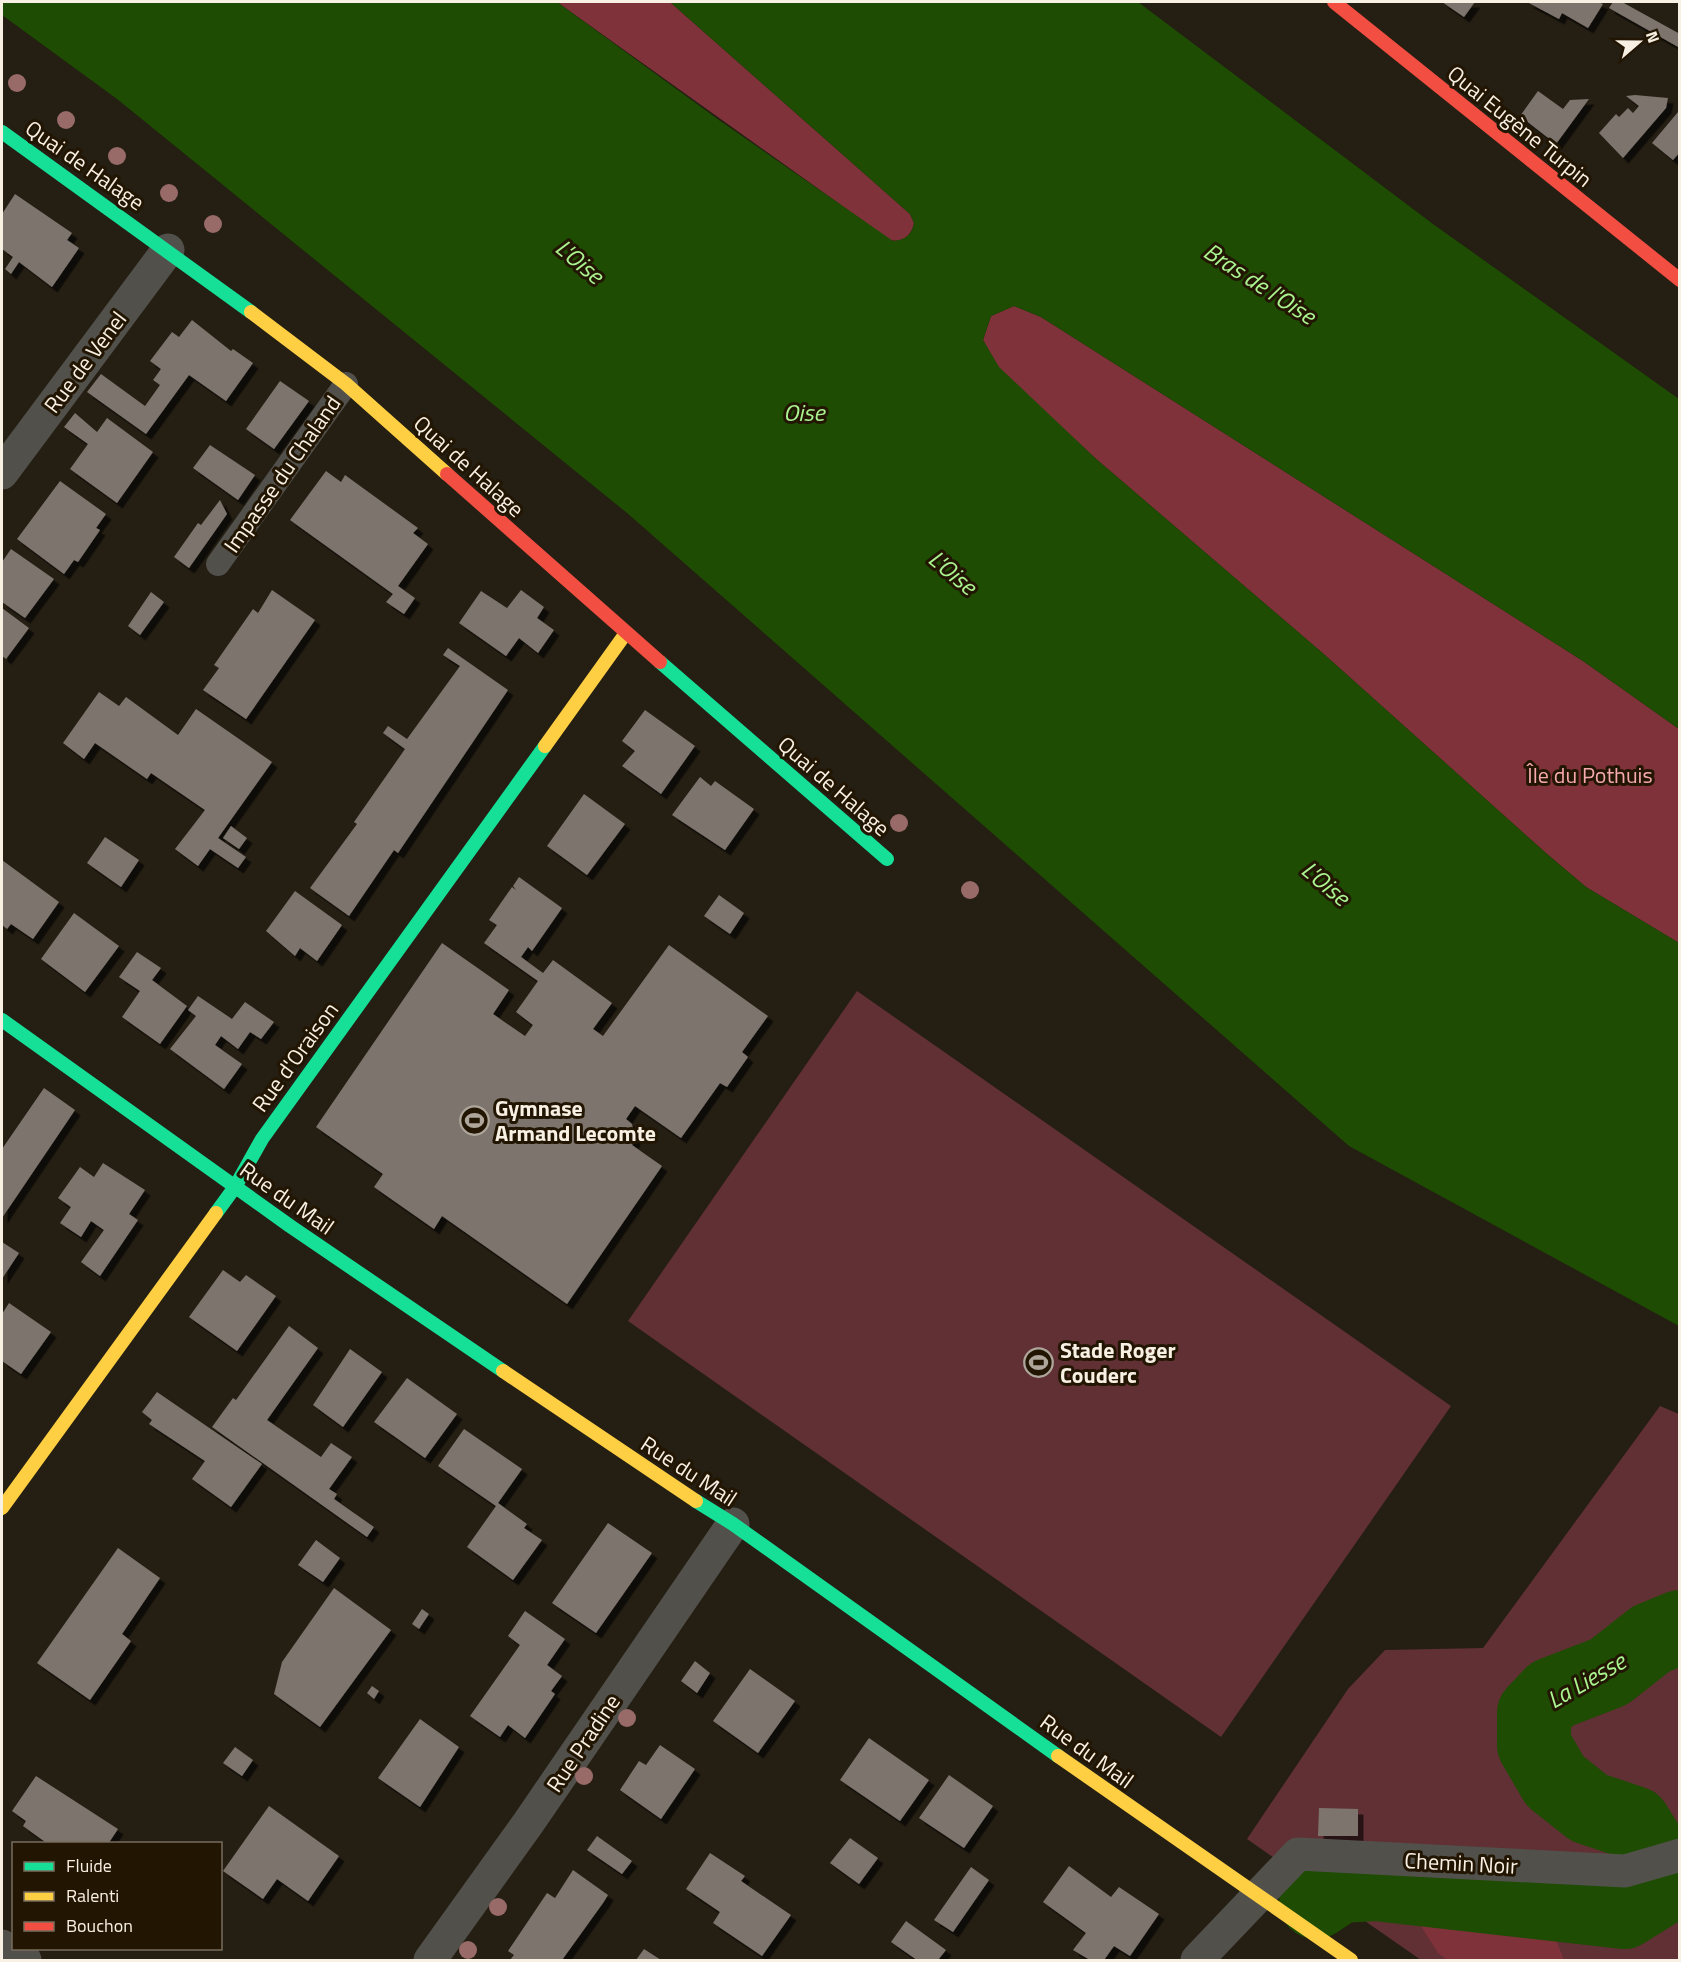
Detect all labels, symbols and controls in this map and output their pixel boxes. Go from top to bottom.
north arrow [1609,12,1669,72]
text: N [1640,28,1666,46]
street label: Quai Eugène Turpin [1440,57,1600,195]
street label: Quai de Halage [18,111,152,219]
water label: L'Oise [548,230,614,293]
water label: Bras de l'Oise [1197,233,1325,334]
street label: Rue de Venel [35,304,135,420]
street label: Impasse du Chaland [215,388,349,560]
water label: Oise [783,394,827,430]
street label: Quai de Halage [406,407,532,525]
water label: L'Oise [921,541,987,604]
street label: Quai de Halage [770,728,898,844]
park label: Île du Pothuis [1525,758,1653,792]
water label: L'Oise [1294,852,1360,915]
street label: Rue d'Oraison [243,995,347,1119]
place label: Gymnase Armand Lecomte [495,1091,656,1150]
sports icon: Gymnase Armand Lecomte [458,1105,490,1137]
street label: Rue du Mail [233,1153,341,1243]
place label: Stade Roger Couderc [1060,1333,1176,1392]
sports icon: Stade Roger Couderc [1023,1347,1055,1379]
street label: Rue du Mail [634,1427,744,1515]
water label: La Liesse [1540,1642,1634,1717]
street label: Rue Pradine [538,1687,628,1799]
street label: Rue du Mail [1033,1705,1141,1797]
legend [12,1842,222,1950]
street label: Chemin Noir [1403,1843,1519,1883]
text: Fluide [66,1852,112,1879]
text: Ralenti [66,1882,119,1909]
text: Bouchon [66,1912,133,1939]

